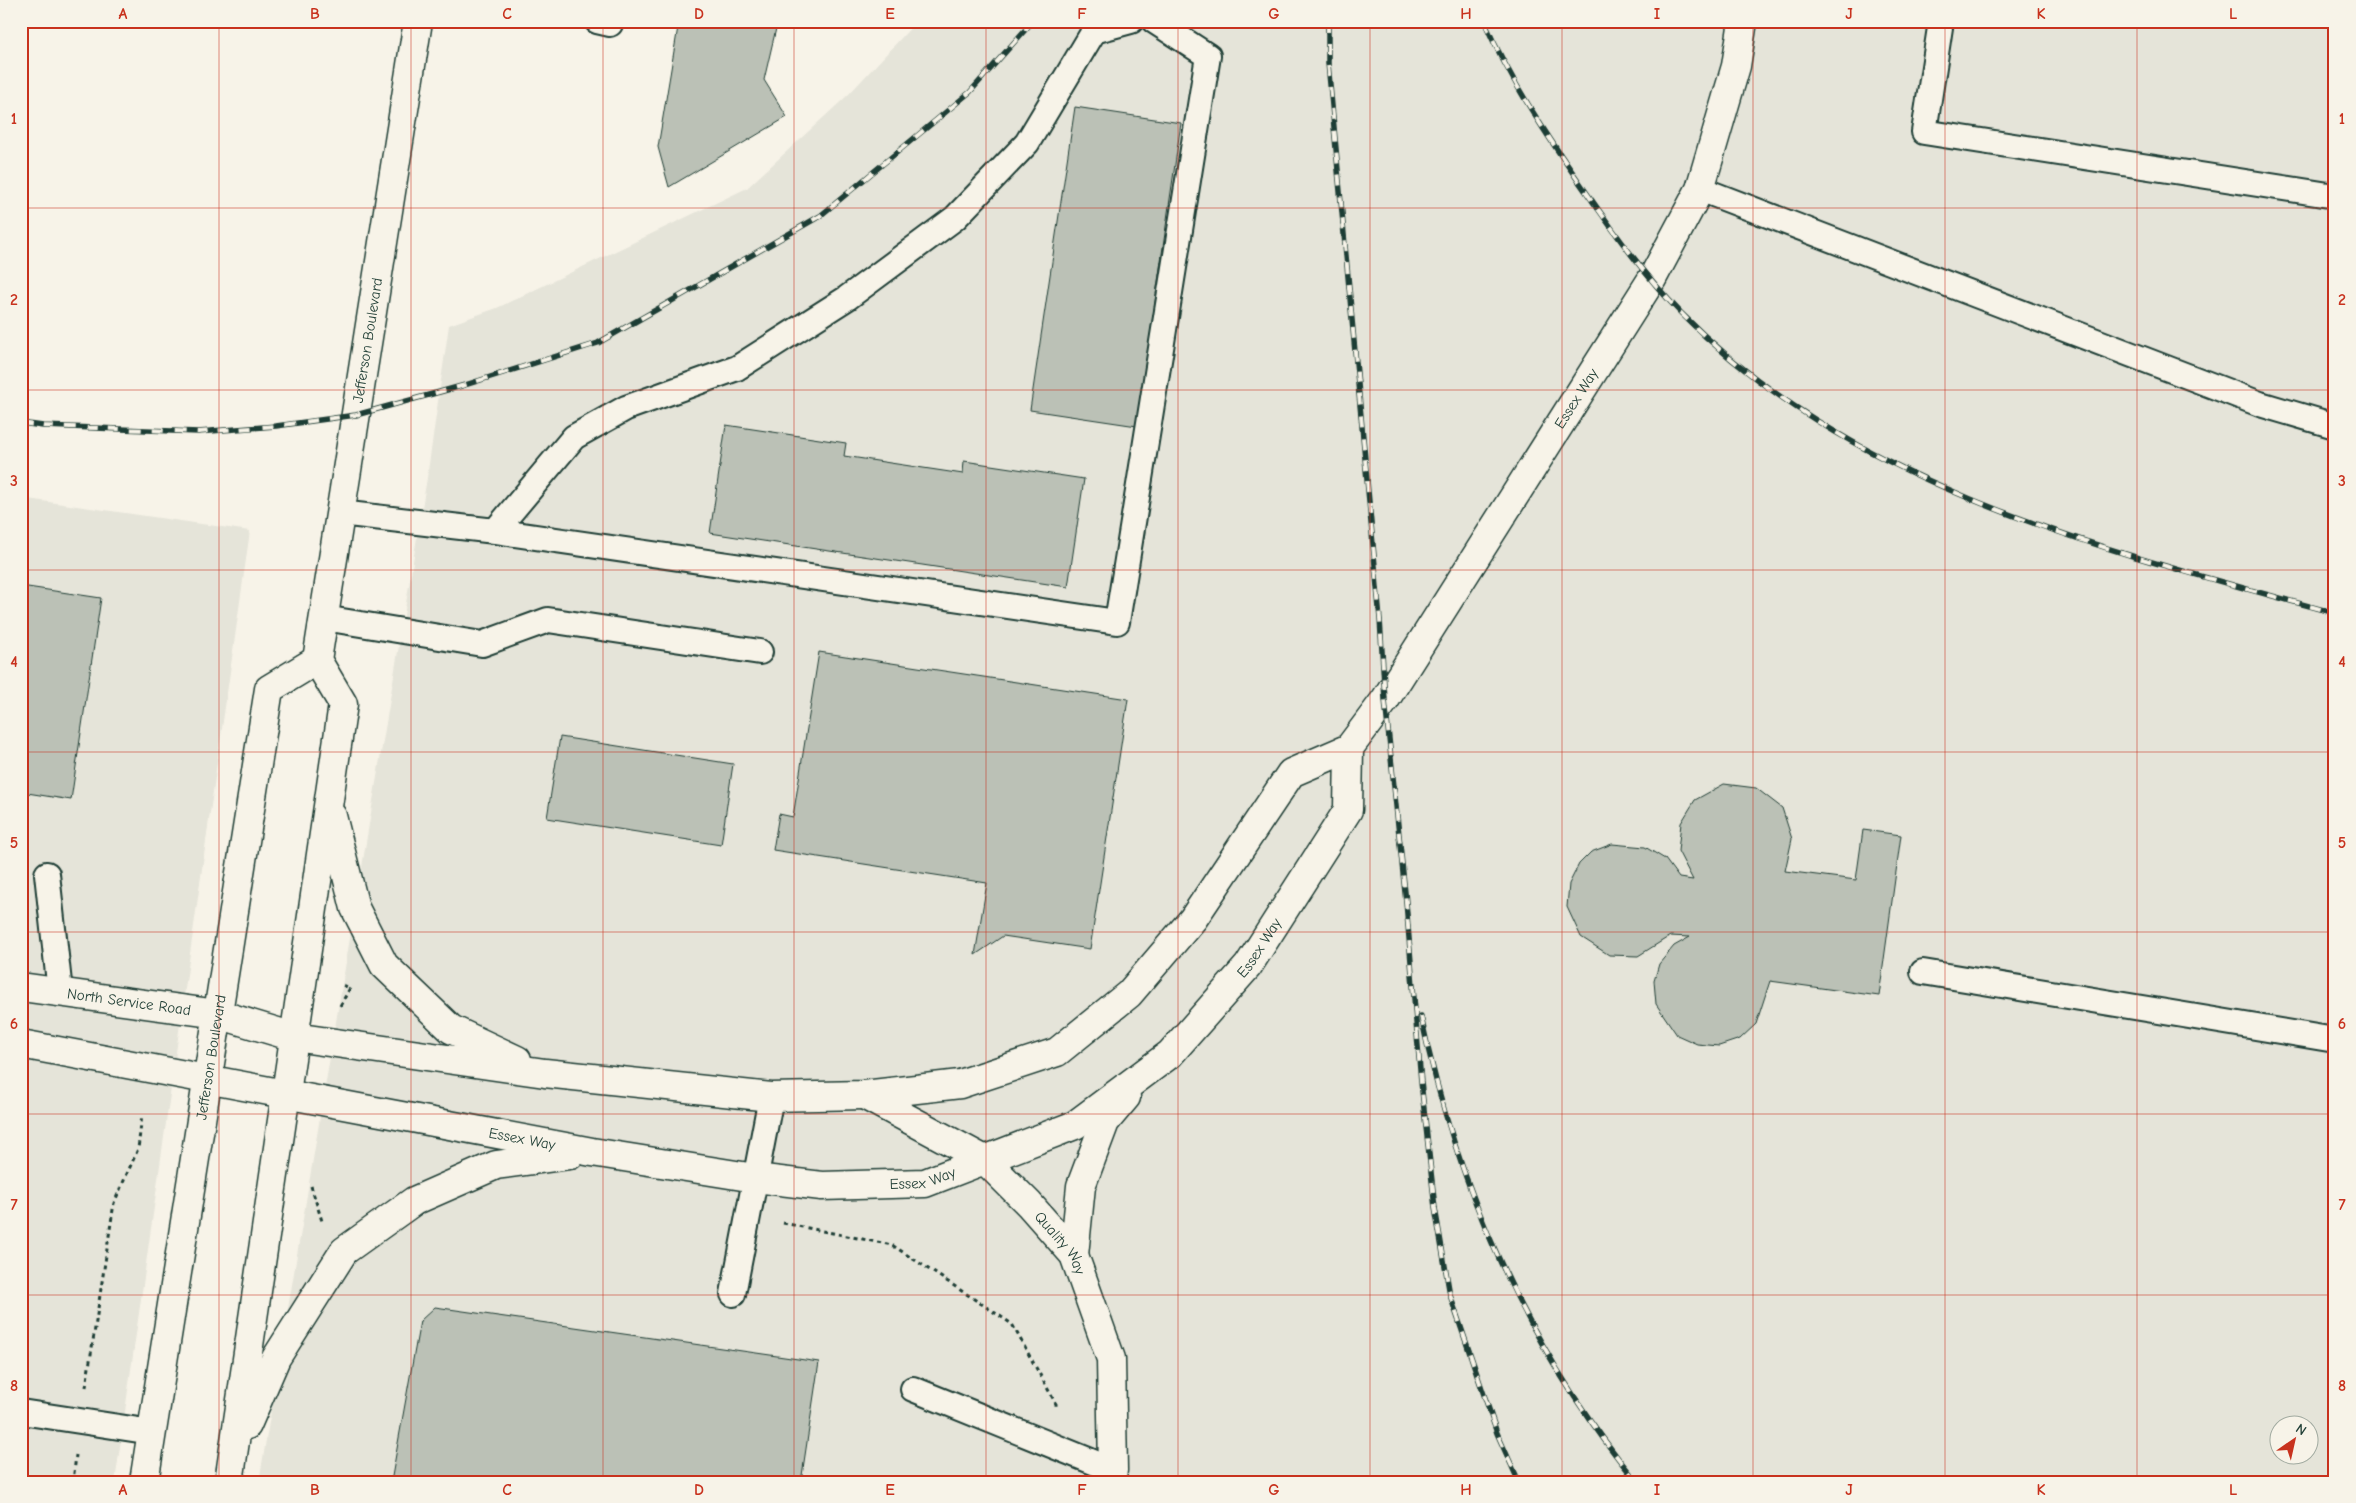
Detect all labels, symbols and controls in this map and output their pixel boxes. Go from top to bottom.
text: A [119,5,128,23]
text: B [310,5,320,23]
text: C [502,5,512,23]
text: D [694,5,704,23]
text: E [885,5,895,23]
text: F [1077,5,1087,23]
text: G [1268,5,1280,23]
text: H [1460,5,1472,23]
text: I [1654,5,1660,23]
text: J [1845,5,1853,23]
text: K [2036,5,2046,23]
text: L [2229,5,2237,23]
text: 1 [11,110,17,128]
text: 1 [2339,110,2345,128]
street label: Jefferson Boulevard [349,277,386,404]
text: 2 [10,291,18,309]
text: 2 [2338,291,2346,309]
street label: Essex Way [1551,365,1602,432]
text: 3 [10,472,18,490]
text: 3 [2338,472,2346,490]
text: 4 [10,653,18,671]
text: 4 [2338,653,2346,671]
text: 5 [10,834,18,852]
text: 5 [2338,834,2346,852]
street label: Essex Way [1233,915,1285,981]
street label: North Service Road [66,984,192,1019]
street label: Jefferson Boulevard [192,993,230,1121]
text: 6 [10,1015,18,1033]
text: 6 [2338,1015,2346,1033]
street label: Essex Way [487,1124,557,1154]
street label: Essex Way [889,1163,958,1193]
text: 7 [10,1196,18,1214]
text: 7 [2338,1196,2346,1214]
street label: Quality Way [1031,1208,1089,1277]
text: 8 [10,1377,18,1395]
text: 8 [2338,1377,2346,1395]
north arrow [2268,1416,2318,1466]
text: N [2292,1420,2310,1439]
text: A [119,1481,128,1499]
text: B [310,1481,320,1499]
text: C [502,1481,512,1499]
text: D [694,1481,704,1499]
text: E [885,1481,895,1499]
text: F [1077,1481,1087,1499]
text: G [1268,1481,1280,1499]
text: H [1460,1481,1472,1499]
text: I [1654,1481,1660,1499]
text: J [1845,1481,1853,1499]
text: K [2036,1481,2046,1499]
text: L [2229,1481,2237,1499]

